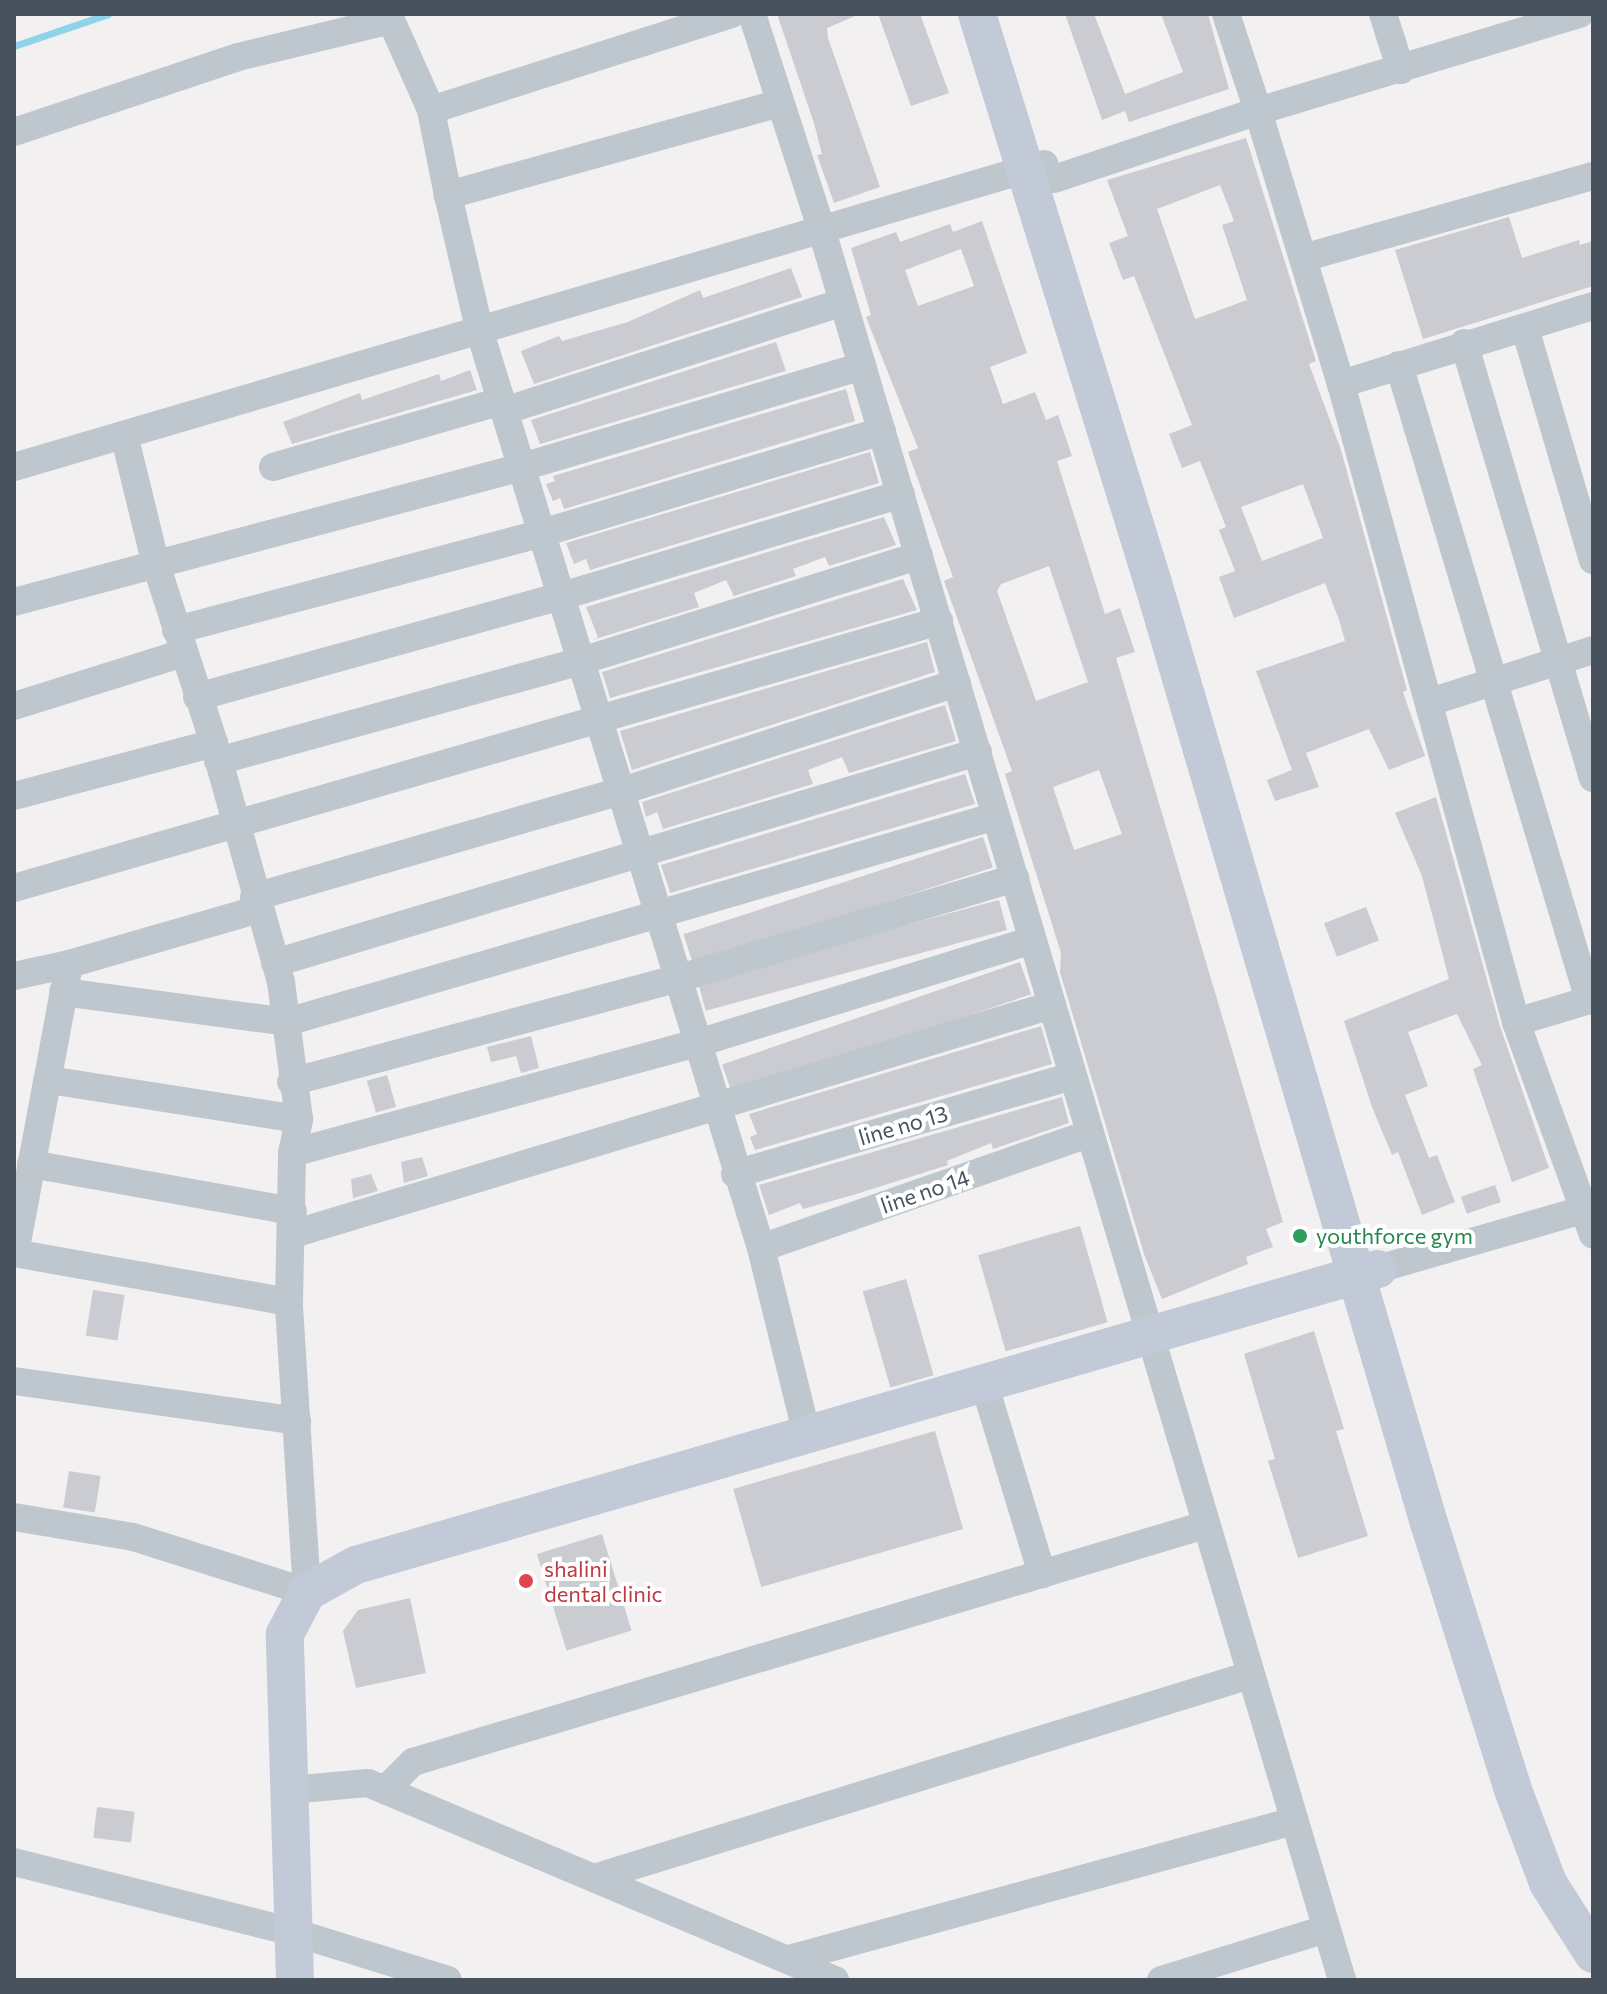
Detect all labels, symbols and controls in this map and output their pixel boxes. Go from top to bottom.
street label: line no 13 [855,1100,951,1150]
street label: line no 14 [877,1164,973,1218]
place label: youthforce gym [1316,1223,1473,1249]
marker: youthforce gym [1291,1227,1309,1245]
place label: shalini dental clinic [544,1555,663,1606]
marker: shalini dental clinic [515,1570,537,1592]

